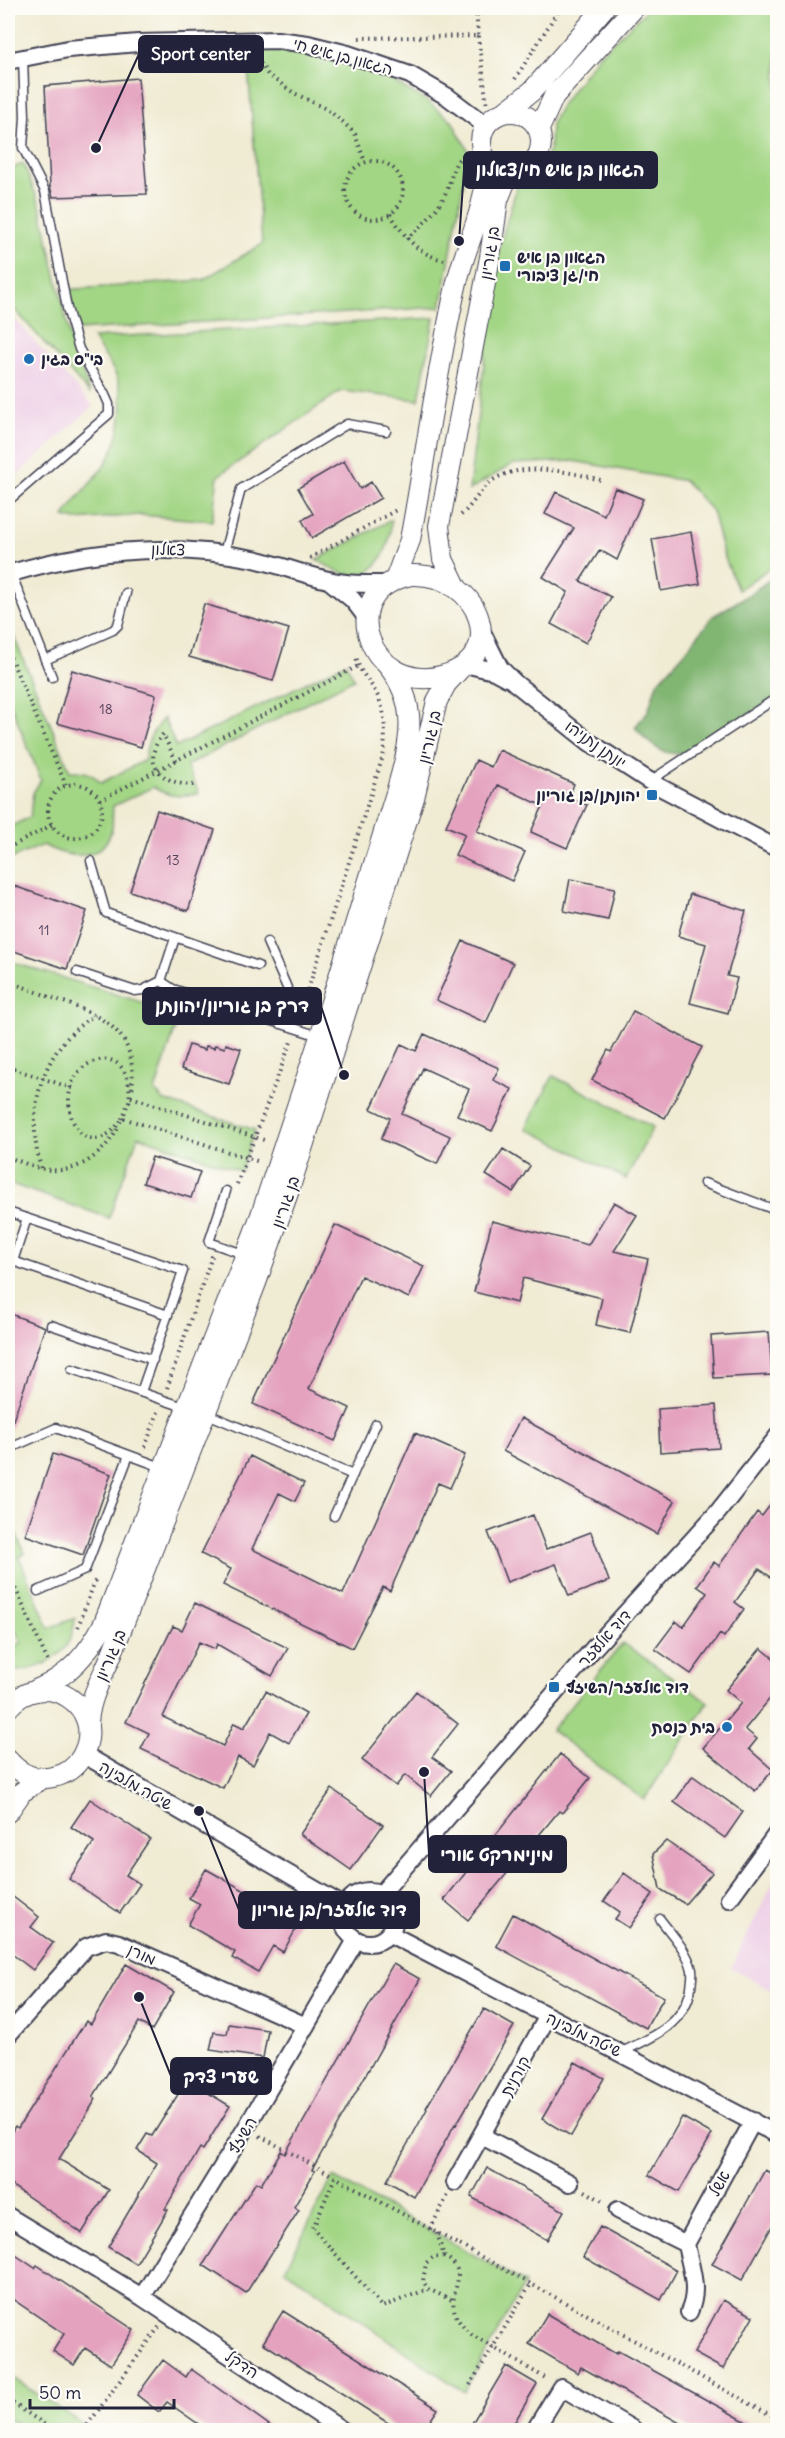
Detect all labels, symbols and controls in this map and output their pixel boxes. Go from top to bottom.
street label: הגאון בן איש חי [291,33,395,80]
callout: Sport center [139,36,263,72]
text: Sport center [151,42,252,65]
callout: הגאון בן איש חי/צאלון [464,152,657,188]
text: הגאון בן איש חי/צאלון [476,158,645,181]
street label: בן גוריון [475,225,503,281]
place label: הגאון בן איש חי/גן ציבורי [517,247,606,285]
marker: הגאון בן איש חי/גן ציבורי [498,259,512,273]
place label: בי"ס בגין [41,349,103,369]
marker: בי"ס בגין [22,352,36,366]
street label: צאלון [151,539,185,559]
house number: 18 [99,700,113,718]
street label: בן גוריון [413,708,445,766]
street label: יונתן נתניהו [562,716,630,772]
place label: יהונתן/בן גוריון [536,785,640,805]
marker: יהונתן/בן גוריון [645,788,659,802]
house number: 13 [166,851,180,869]
house number: 11 [38,921,50,939]
callout: דרך בן גוריון/יהונתן [143,988,321,1024]
text: דרך בן גוריון/יהונתן [155,994,309,1017]
street label: בן גוריון [267,1173,303,1231]
street label: דוד אלעזר [573,1605,635,1671]
street label: בן גוריון [90,1626,130,1684]
place label: דוד אלעזר/השיזף [566,1677,689,1697]
marker: דוד אלעזר/השיזף [547,1680,561,1694]
place label: בית כנסת [651,1717,715,1737]
marker: בית כנסת [720,1720,734,1734]
street label: שיטה מלבינה [96,1756,176,1814]
callout: מינימרקט אורי [429,1836,566,1872]
text: מינימרקט אורי [440,1843,554,1866]
callout: דוד אלעזר/בן גוריון [239,1892,419,1928]
text: דוד אלעזר/בן גוריון [251,1898,407,1921]
street label: מורן [124,1939,159,1970]
street label: שיטה מלבינה [543,2007,625,2061]
street label: קורנית [496,2052,535,2100]
callout: שערי צדק [171,2058,271,2094]
text: שערי צדק [183,2065,259,2088]
street label: השיזף [223,2113,261,2157]
street label: אשל [704,2167,734,2199]
street label: הדקל [221,2346,263,2382]
scale bar [30,2372,174,2410]
text: 50 m [39,2381,81,2404]

